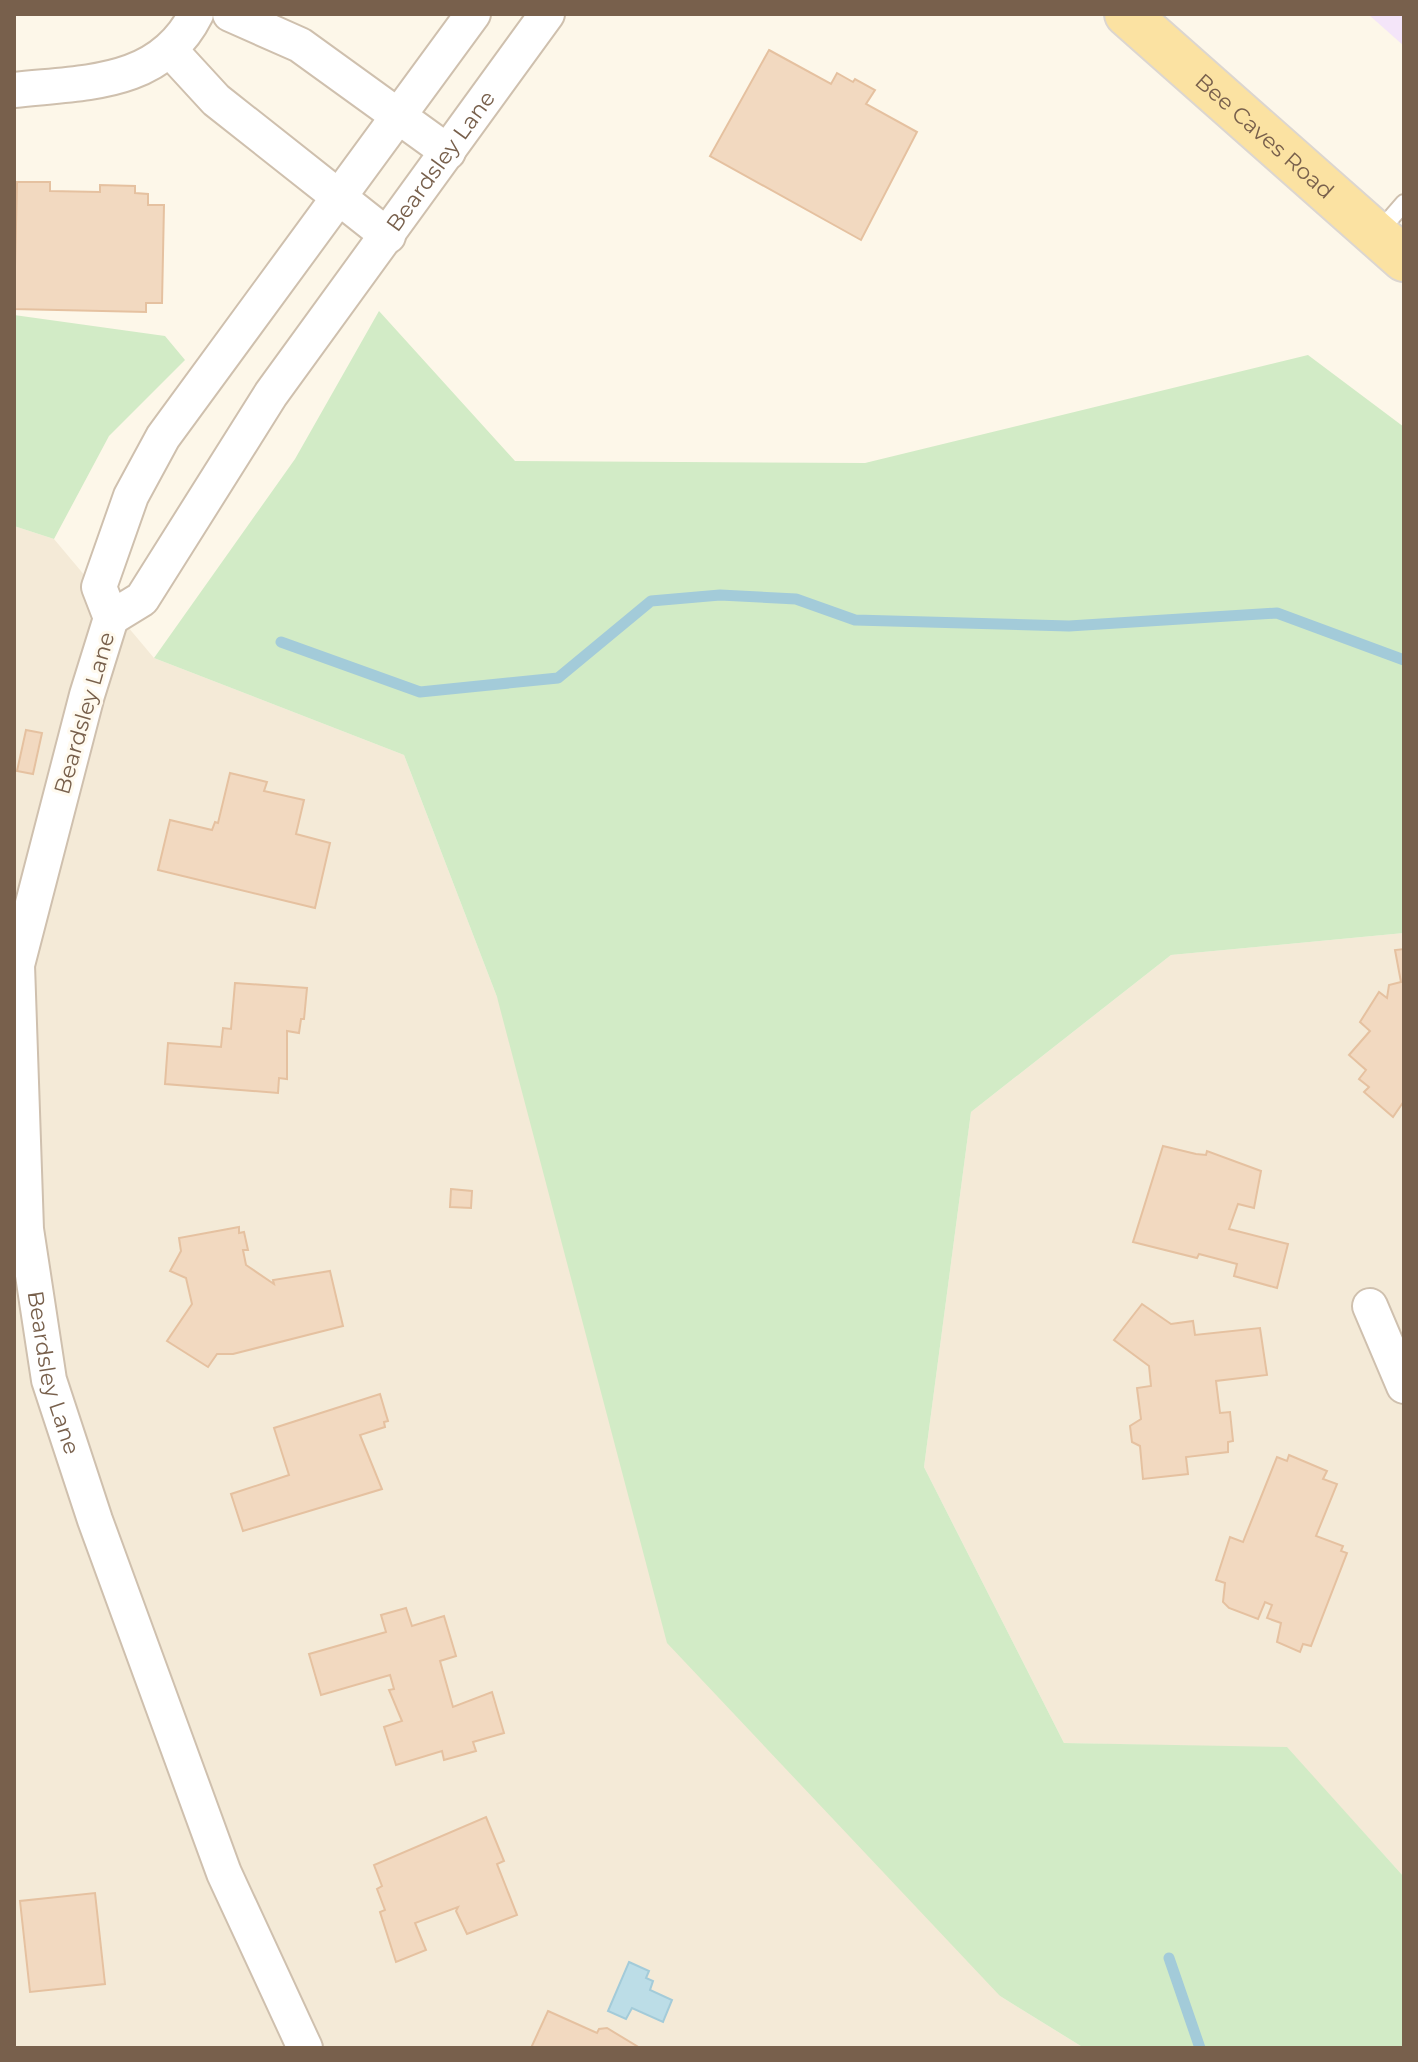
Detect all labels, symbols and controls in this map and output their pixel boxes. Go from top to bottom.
street label: Bee Caves Road [1190,68,1339,205]
street label: Beardsley Lane [381,85,501,237]
street label: Beardsley Lane [48,629,121,797]
street label: Beardsley Lane [22,1289,85,1458]

